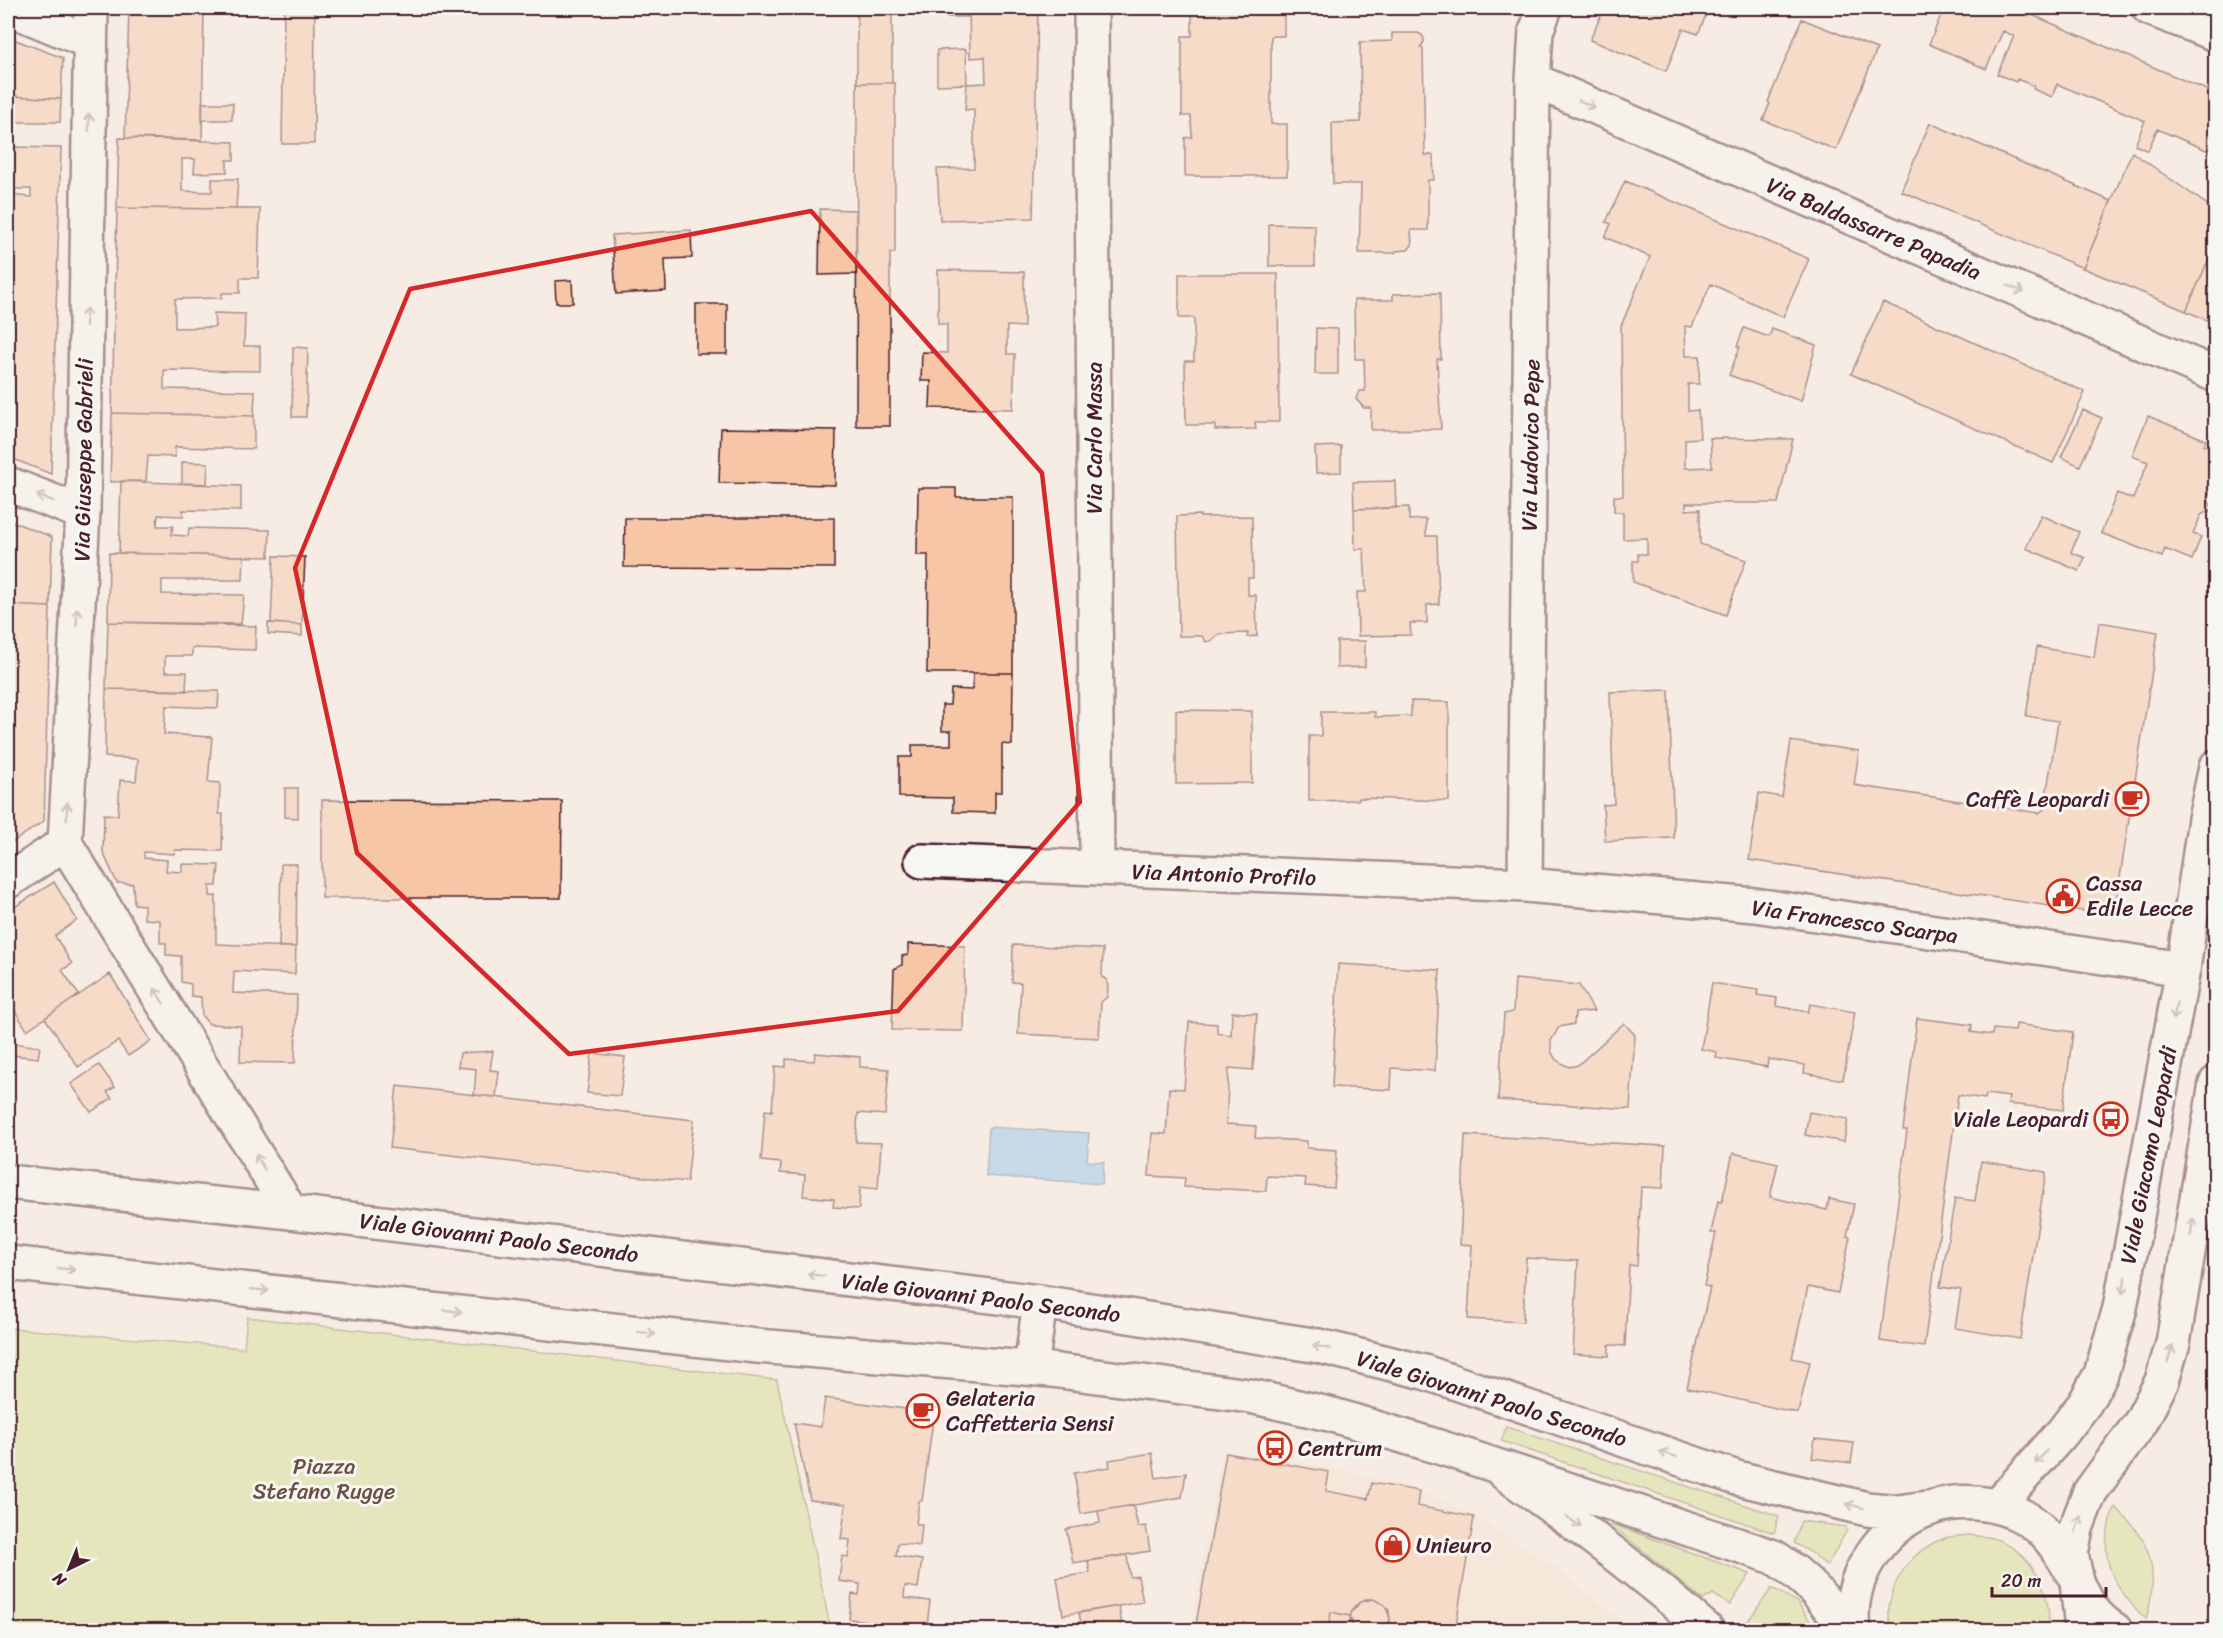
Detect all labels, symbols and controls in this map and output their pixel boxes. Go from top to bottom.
one-way arrow [1577,99,1595,110]
one-way arrow [83,112,95,132]
street label: Via Baldassarre Papadia [1760,166,1987,291]
one-way arrow [2007,284,2025,295]
one-way arrow [80,307,92,327]
street label: Via Giuseppe Gabrieli [62,357,105,562]
street label: Via Ludovico Pepe [1510,359,1551,531]
street label: Via Carlo Massa [1075,362,1114,514]
one-way arrow [37,492,55,503]
one-way arrow [72,607,83,627]
place label: Caffè Leopardi [1966,780,2110,819]
cafe icon: Caffè Leopardi [2114,781,2150,817]
one-way arrow [61,802,72,822]
street label: Via Antonio Profilo [1131,852,1317,897]
place label: Cassa Edile Lecce [2086,864,2193,928]
public building icon: Cassa Edile Lecce [2045,878,2081,914]
street label: Via Francesco Scarpa [1749,888,1960,955]
one-way arrow [152,988,164,1005]
one-way arrow [2169,1001,2180,1020]
street label: Viale Giacomo Leopardi [2108,1042,2189,1267]
place label: Viale Leopardi [1953,1100,2089,1139]
bus stop icon: Viale Leopardi [2093,1101,2129,1137]
one-way arrow [254,1154,267,1171]
street label: Viale Giovanni Paolo Secondo [357,1201,641,1274]
one-way arrow [2187,1218,2198,1238]
street label: Viale Giovanni Paolo Secondo [839,1261,1123,1334]
one-way arrow [55,1264,75,1275]
one-way arrow [807,1270,826,1281]
one-way arrow [2118,1275,2129,1295]
one-way arrow [249,1285,269,1296]
one-way arrow [443,1306,463,1317]
one-way arrow [637,1328,657,1339]
street label: Viale Giovanni Paolo Secondo [1352,1339,1632,1458]
one-way arrow [1312,1341,1331,1352]
one-way arrow [2165,1345,2176,1364]
place label: Gelateria Caffetteria Sensi [946,1379,1115,1443]
cafe icon: Gelateria Caffetteria Sensi [905,1393,941,1429]
place label: Centrum [1298,1429,1382,1468]
bus stop icon: Centrum [1257,1430,1293,1466]
park label: Piazza Stefano Rugge [253,1447,395,1511]
one-way arrow [1659,1447,1677,1458]
one-way arrow [2034,1449,2048,1464]
one-way arrow [1846,1499,1865,1511]
one-way arrow [2073,1515,2084,1534]
one-way arrow [1565,1516,1581,1528]
place label: Unieuro [1416,1526,1492,1565]
shop icon: Unieuro [1375,1527,1411,1563]
north arrow [39,1539,99,1599]
scale bar [1992,1560,2106,1598]
text: N [45,1565,74,1595]
text: 20 m [2001,1565,2041,1597]

